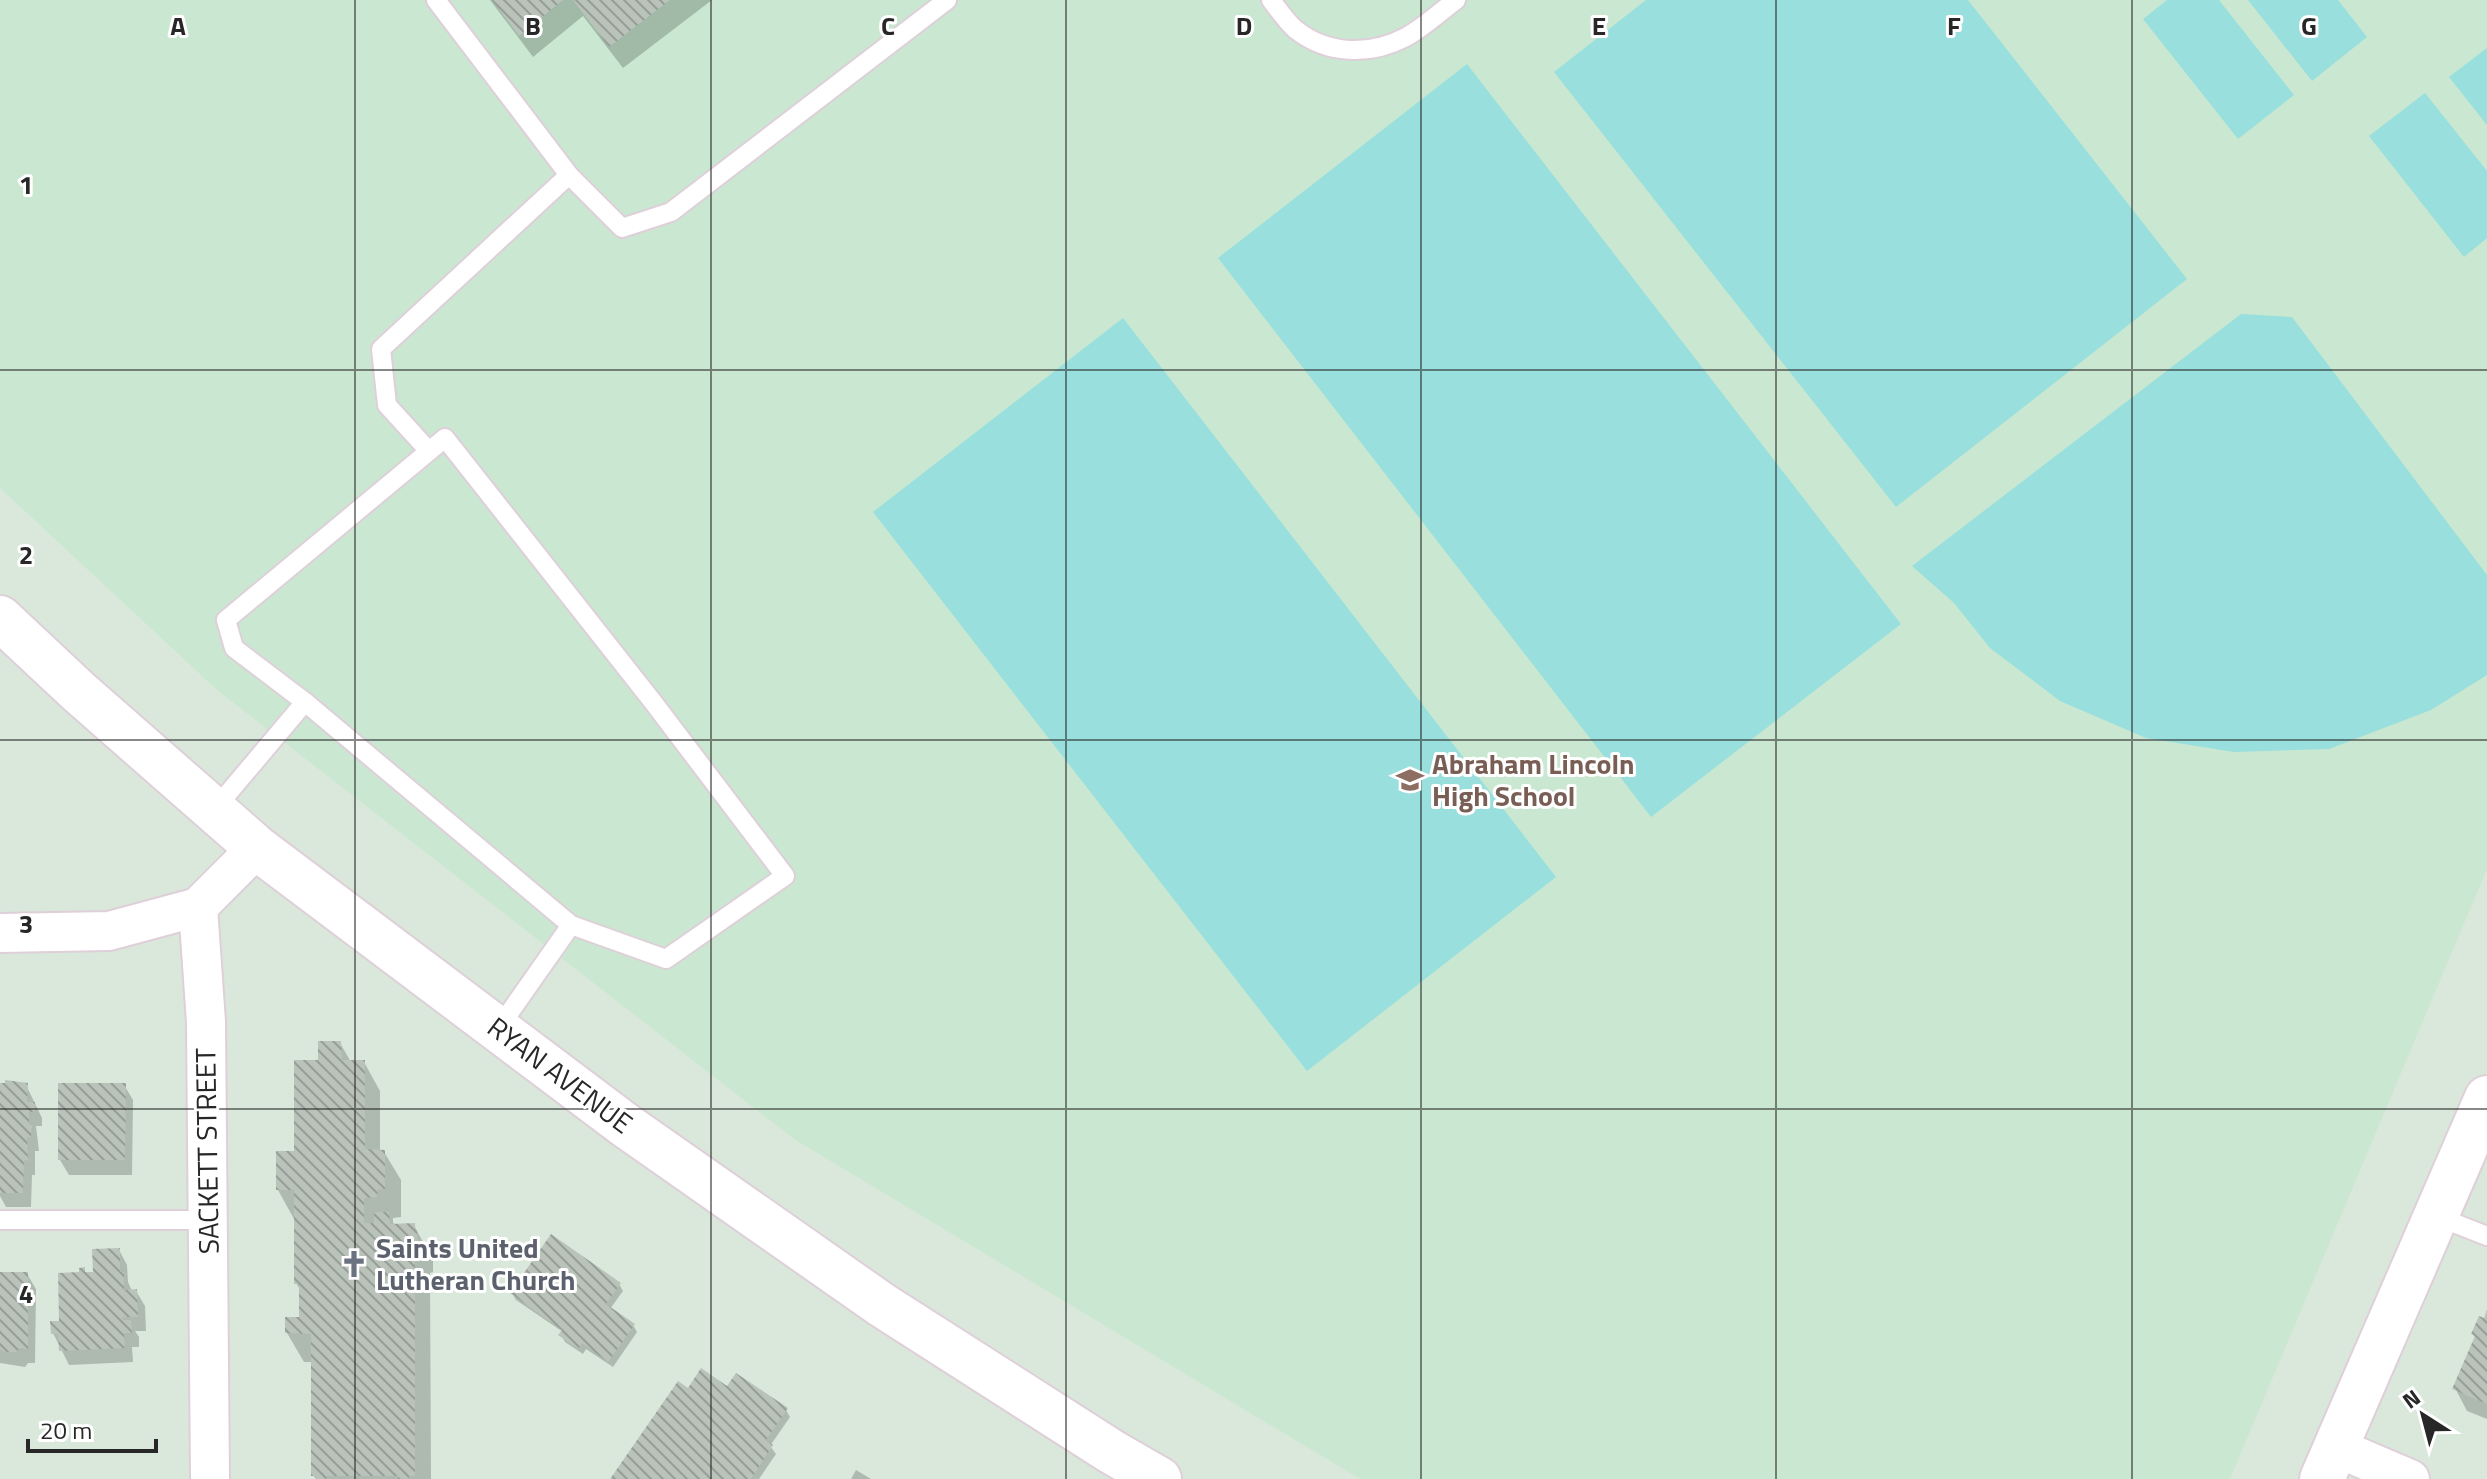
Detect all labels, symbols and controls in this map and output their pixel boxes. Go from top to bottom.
text: A [170,6,186,45]
text: B [525,6,541,45]
text: C [881,6,895,45]
text: D [1236,6,1252,45]
text: E [1592,6,1606,45]
text: F [1947,6,1961,45]
text: G [2301,6,2317,45]
text: 1 [19,165,33,204]
text: 2 [19,535,33,574]
place label: Abraham Lincoln High School [1432,742,1635,817]
school or university icon: Abraham Lincoln High School [1395,765,1425,795]
text: 3 [19,904,33,943]
street label: RYAN AVENUE [479,1006,642,1144]
street label: SACKETT STREET [183,1047,230,1255]
place label: Saints United Lutheran Church [376,1226,576,1301]
church icon: Saints United Lutheran Church [339,1249,369,1279]
text: 4 [19,1274,33,1313]
north arrow [2383,1375,2463,1455]
text: N [2395,1381,2427,1417]
scale bar [28,1403,156,1453]
text: 20 m [40,1412,92,1448]

